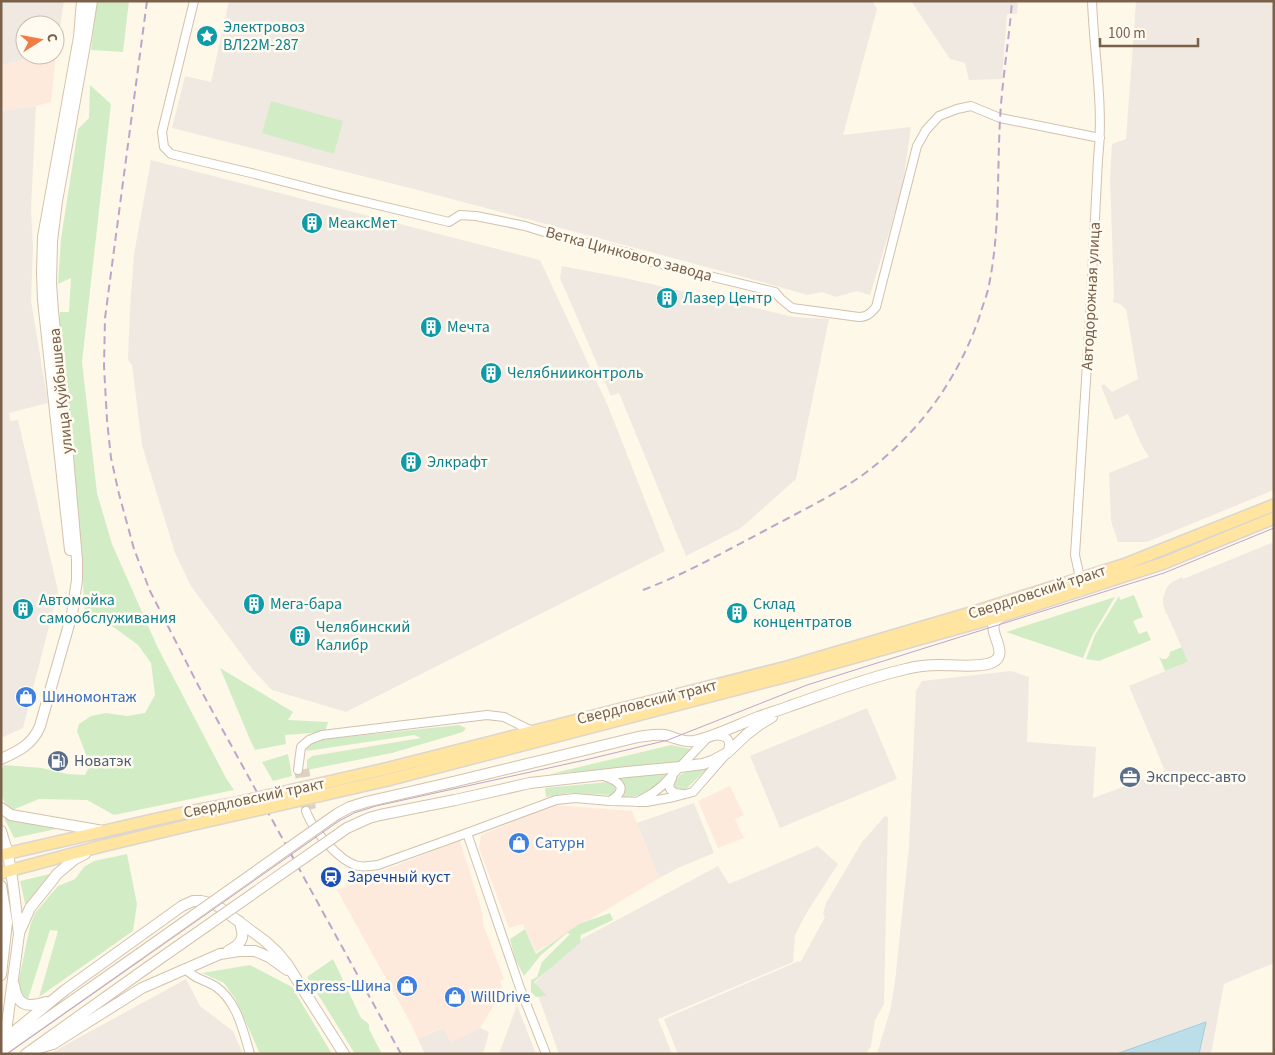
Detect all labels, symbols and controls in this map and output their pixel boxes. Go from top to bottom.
north arrow [15,15,65,65]
scale bar [1100,15,1198,47]
place label: Электровоз ВЛ22М-287 [223,16,305,56]
text: 100 m [1108,23,1146,44]
place icon: Электровоз ВЛ22М-287 [195,24,219,48]
text: С [41,32,62,44]
building icon: МеаксМет [300,211,324,235]
place label: МеаксМет [328,212,397,234]
street label: Ветка Цинкового завода [543,221,715,287]
street label: Автодорожная улица [1076,221,1106,371]
building icon: Лазер Центр [655,286,679,310]
place label: Лазер Центр [683,287,772,309]
building icon: Мечта [419,315,443,339]
place label: Мечта [447,316,490,338]
street label: улица Куйбышева [43,327,79,455]
building icon: Челябнииконтроль [479,361,503,385]
place label: Челябнииконтроль [507,362,644,384]
building icon: Элкрафт [399,450,423,474]
place label: Элкрафт [427,451,488,473]
street label: Свердловский тракт [965,559,1109,625]
place label: Автомойка самообслуживания [39,589,176,629]
building icon: Мега-бара [242,592,266,616]
place label: Мега-бара [270,593,342,615]
place label: Склад концентратов [753,593,852,633]
building icon: Автомойка самообслуживания [11,597,35,621]
building icon: Склад концентратов [725,601,749,625]
place label: Челябинский Калибр [316,616,410,656]
building icon: Челябинский Калибр [288,624,312,648]
street label: Свердловский тракт [575,674,719,730]
shop icon: Шиномонтаж [14,685,38,709]
place label: Шиномонтаж [42,686,137,708]
fuel station icon: Новатэк [46,749,70,773]
place label: Новатэк [74,750,132,772]
office icon: Экспресс-авто [1118,765,1142,789]
place label: Экспресс-авто [1146,766,1246,788]
street label: Свердловский тракт [181,772,327,824]
shop icon: Сатурн [507,831,531,855]
place label: Сатурн [535,832,585,854]
station icon: Заречный куст [319,865,343,889]
place label: Заречный куст [347,866,451,888]
shop icon: Express-Шина [395,974,419,998]
place label: Express-Шина [295,975,391,997]
shop icon: WillDrive [443,985,467,1009]
place label: WillDrive [471,986,530,1008]

